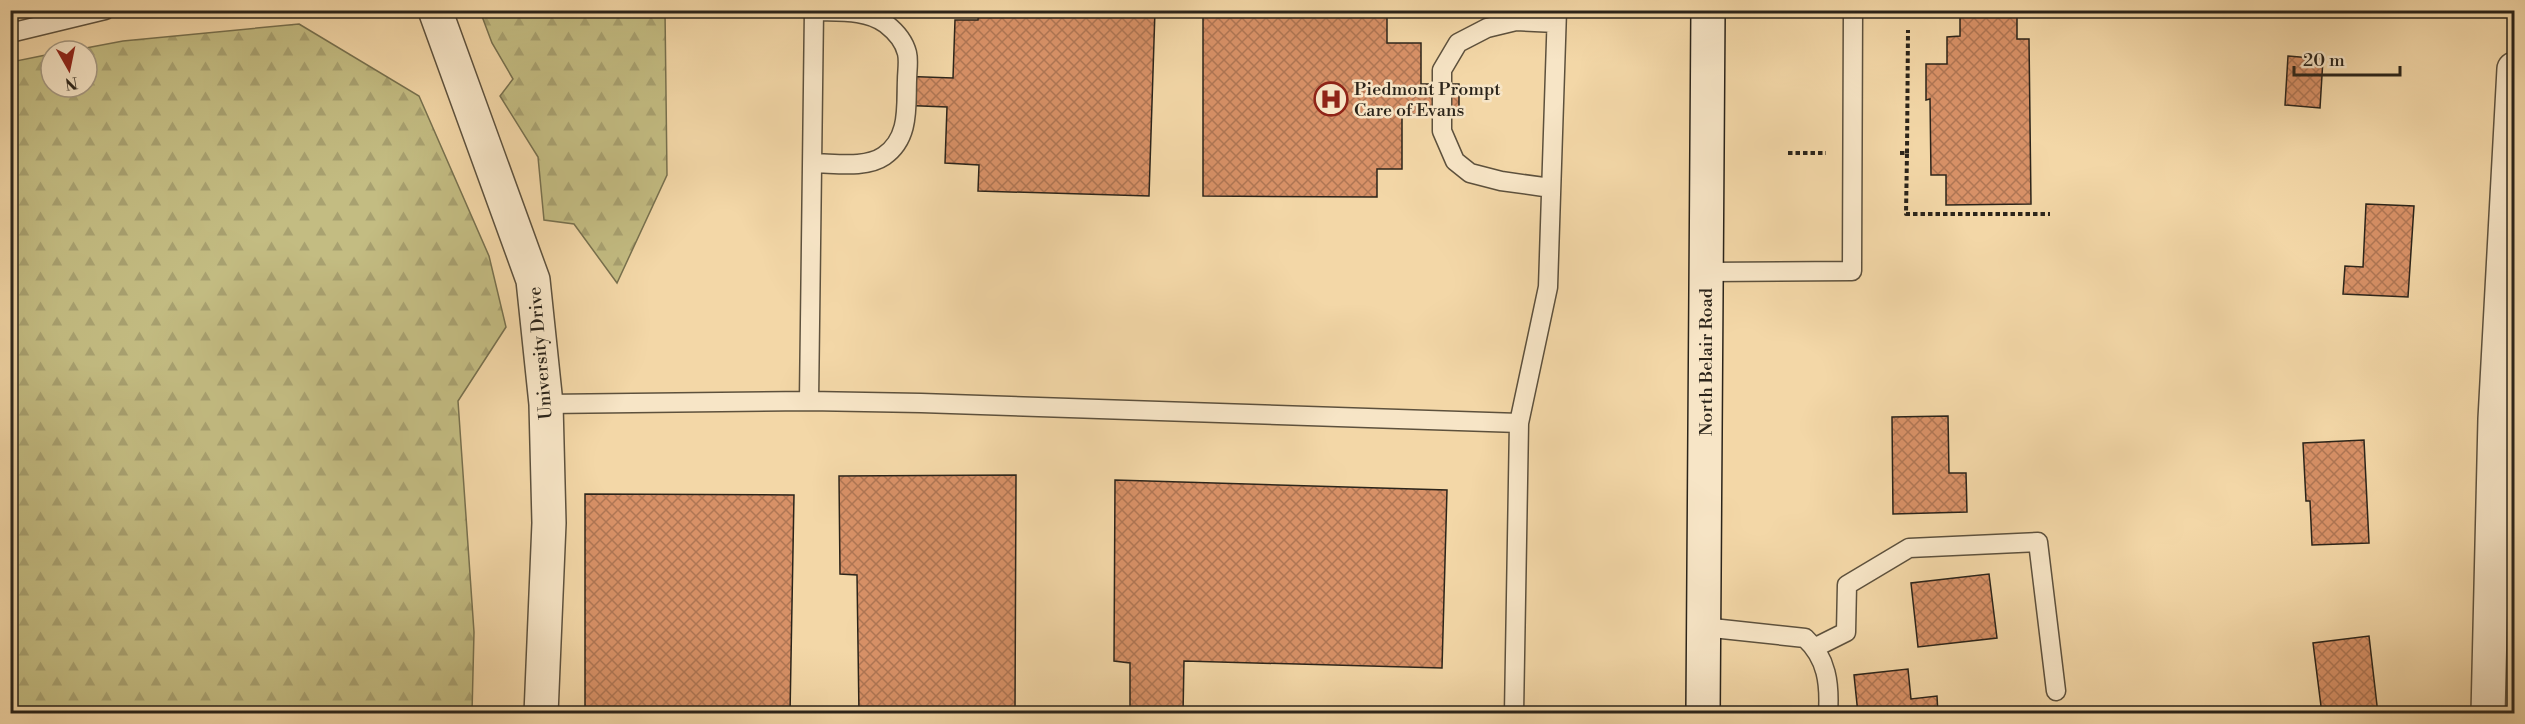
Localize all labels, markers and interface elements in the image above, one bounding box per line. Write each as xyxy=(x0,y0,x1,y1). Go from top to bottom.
north arrow xyxy=(39,39,99,99)
scale bar xyxy=(2294,39,2400,77)
text: 20 m xyxy=(2303,49,2345,72)
text: N xyxy=(63,72,79,94)
place label: Piedmont Prompt Care of Evans xyxy=(1354,78,1501,122)
hospital icon: Piedmont Prompt Care of Evans xyxy=(1313,81,1349,117)
street label: University Drive xyxy=(523,286,558,420)
street label: North Belair Road xyxy=(1695,287,1718,436)

